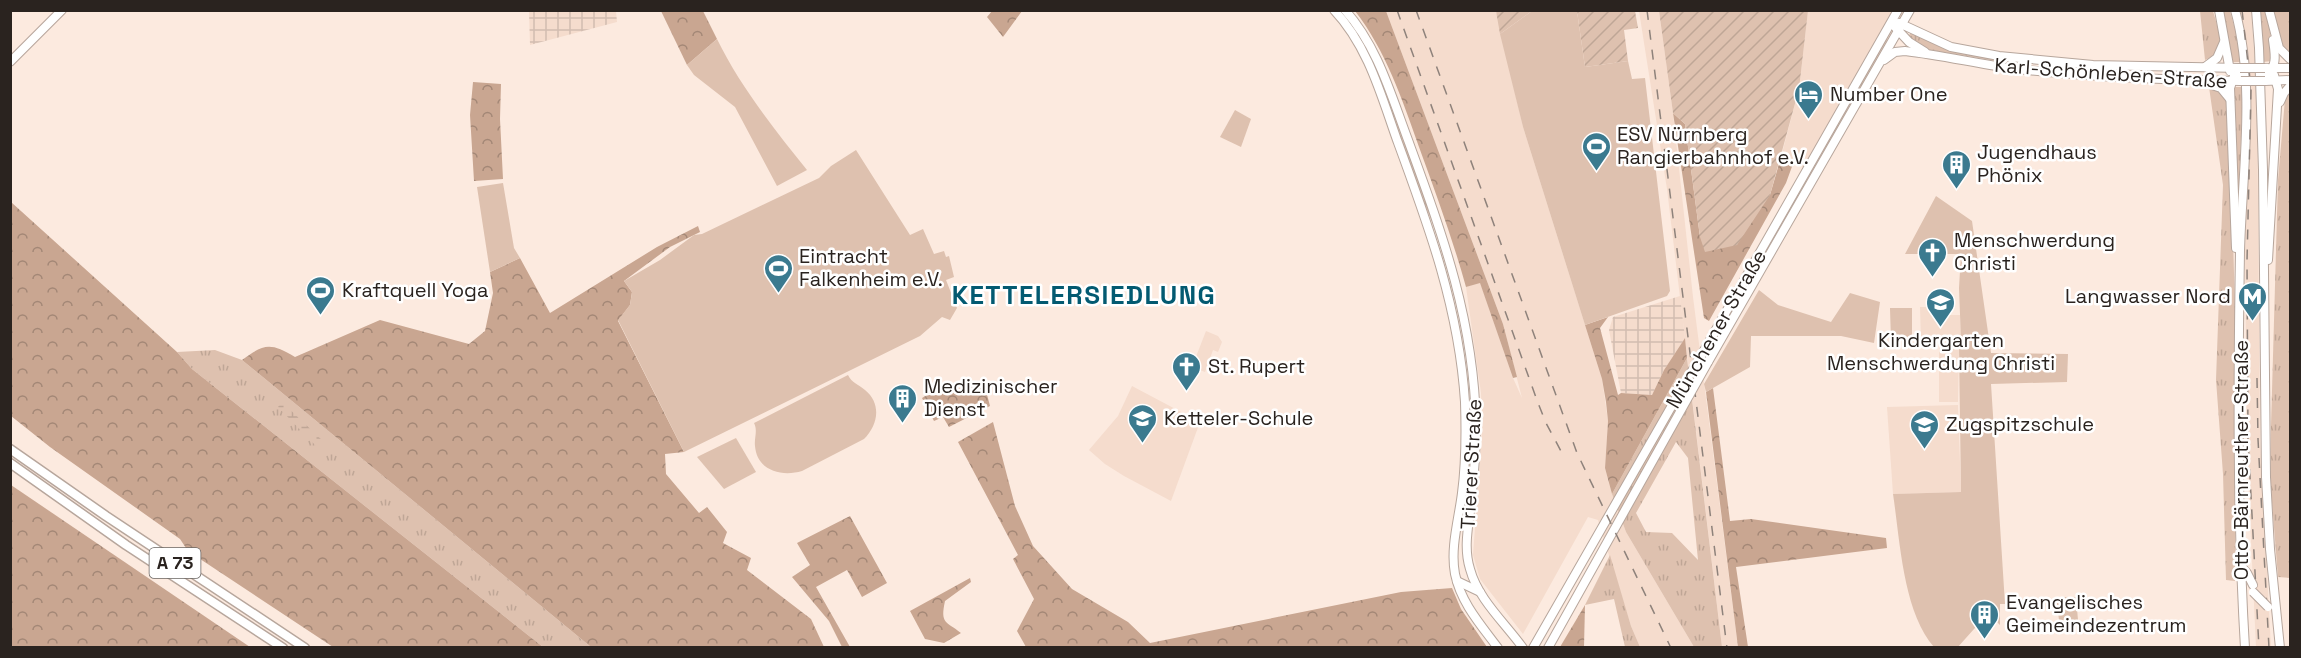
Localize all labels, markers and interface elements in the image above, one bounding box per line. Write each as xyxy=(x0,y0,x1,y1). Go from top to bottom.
street label: Karl-Schönleben-Straße xyxy=(1994,52,2228,94)
hotel icon: Number One xyxy=(1793,78,1825,120)
place label: Number One xyxy=(1830,81,1948,107)
place label: ESV Nürnberg Rangierbahnhof e.V. xyxy=(1617,121,1809,170)
sports icon: ESV Nürnberg Rangierbahnhof e.V. xyxy=(1580,130,1612,172)
place label: Jugendhaus Phönix xyxy=(1977,139,2097,188)
building icon: Jugendhaus Phönix xyxy=(1940,148,1972,190)
place label: Menschwerdung Christi xyxy=(1954,227,2115,276)
church icon: Menschwerdung Christi xyxy=(1917,236,1949,278)
place label: Eintracht Falkenheim e.V. xyxy=(799,243,943,292)
street label: Münchener Straße xyxy=(1660,245,1772,413)
sports icon: Eintracht Falkenheim e.V. xyxy=(762,252,794,294)
sports icon: Kraftquell Yoga xyxy=(305,274,337,316)
place label: Kraftquell Yoga xyxy=(342,277,488,303)
district label: KETTELERSIEDLUNG xyxy=(952,278,1216,312)
metro station icon: Langwasser Nord xyxy=(2236,280,2268,322)
place label: Langwasser Nord xyxy=(2065,283,2231,309)
school or university icon: Kindergarten Menschwerdung Christi xyxy=(1925,286,1957,328)
place label: Kindergarten Menschwerdung Christi xyxy=(1827,327,2055,376)
street label: Otto-Bärnreuther-Straße xyxy=(2228,340,2254,580)
church icon: St. Rupert xyxy=(1171,350,1203,392)
place label: St. Rupert xyxy=(1208,353,1305,379)
place label: Medizinischer Dienst xyxy=(924,373,1058,422)
building icon: Medizinischer Dienst xyxy=(887,382,919,424)
street label: Trierer Straße xyxy=(1455,398,1487,530)
school or university icon: Ketteler-Schule xyxy=(1127,402,1159,444)
place label: Ketteler-Schule xyxy=(1164,405,1313,431)
school or university icon: Zugspitzschule xyxy=(1909,408,1941,450)
place label: Zugspitzschule xyxy=(1946,411,2094,437)
road number: A 73 xyxy=(150,548,201,578)
place label: Evangelisches Geimeindezentrum xyxy=(2006,589,2187,638)
building icon: Evangelisches Geimeindezentrum xyxy=(1969,598,2001,640)

